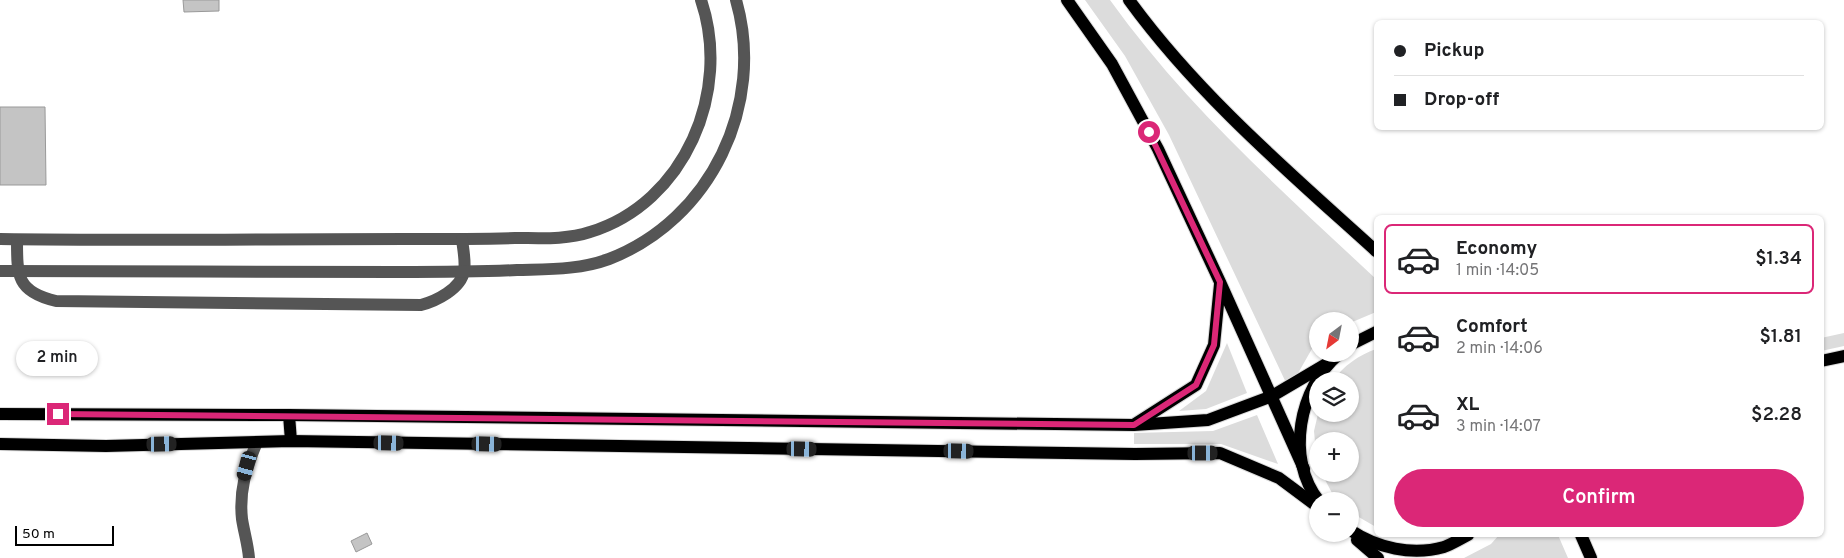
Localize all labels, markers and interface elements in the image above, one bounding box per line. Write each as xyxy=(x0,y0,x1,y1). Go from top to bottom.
text: Pickup xyxy=(1424,39,1484,63)
text: Drop-off xyxy=(1424,88,1499,112)
route start xyxy=(1138,121,1160,143)
icon: car xyxy=(1396,237,1441,282)
text: Economy xyxy=(1456,237,1537,261)
text: $1.34 xyxy=(1755,247,1802,271)
text: 1 min · 14:05 xyxy=(1456,261,1539,281)
north arrow xyxy=(1309,312,1359,362)
map controls xyxy=(1309,312,1359,542)
icon: car xyxy=(1396,315,1441,360)
text: Comfort xyxy=(1456,315,1528,339)
text: $1.81 xyxy=(1759,325,1802,349)
text: 2 min · 14:06 xyxy=(1456,339,1543,359)
callout: 2 min xyxy=(17,342,99,376)
text: 2 min xyxy=(36,348,78,368)
button: layers xyxy=(1309,372,1359,422)
icon: car xyxy=(1396,393,1441,438)
text: XL xyxy=(1456,393,1479,417)
route end xyxy=(47,403,69,425)
text: $2.28 xyxy=(1751,403,1802,427)
text: 3 min · 14:07 xyxy=(1456,417,1541,437)
button: + xyxy=(1309,432,1359,482)
car xyxy=(373,435,404,451)
car xyxy=(146,436,177,452)
car xyxy=(471,436,502,452)
car xyxy=(786,441,817,457)
car xyxy=(943,443,974,459)
car xyxy=(1188,446,1218,461)
car xyxy=(235,450,258,482)
button: Confirm xyxy=(1394,469,1804,527)
button: − xyxy=(1309,492,1359,542)
scale bar xyxy=(15,523,114,546)
text: 50 m xyxy=(22,526,55,543)

